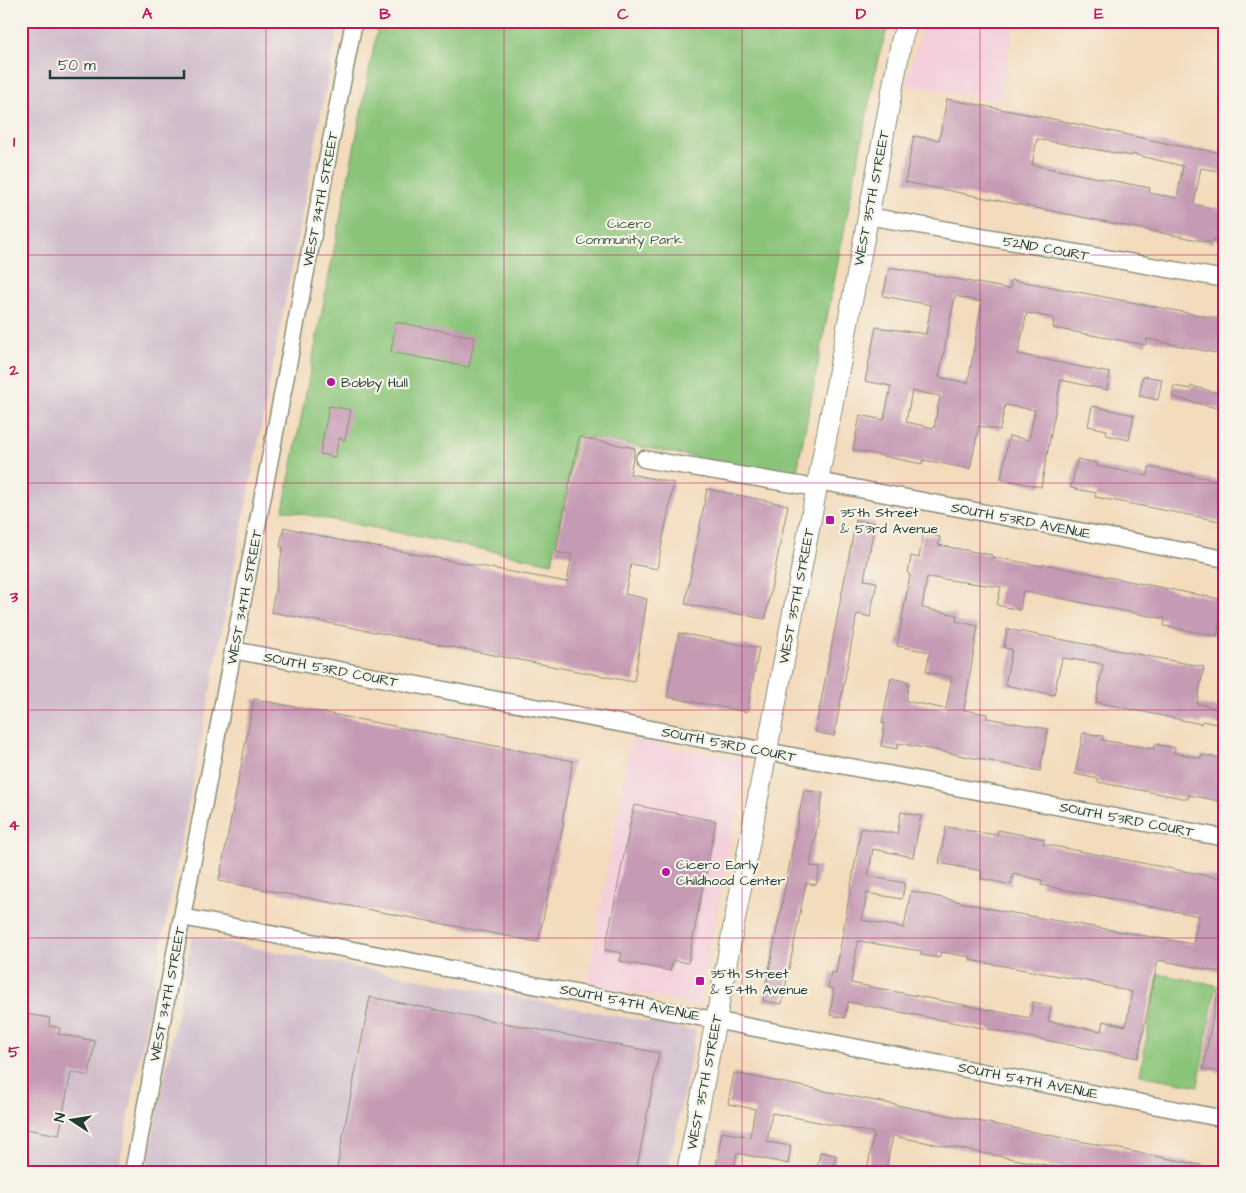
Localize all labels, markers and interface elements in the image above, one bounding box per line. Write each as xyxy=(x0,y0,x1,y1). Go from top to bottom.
text: A xyxy=(142,3,153,25)
text: B xyxy=(379,3,391,25)
text: C xyxy=(617,3,629,25)
text: D xyxy=(856,3,867,25)
text: E xyxy=(1094,3,1104,25)
scale bar xyxy=(50,48,184,80)
text: 50 m xyxy=(58,55,96,76)
street label: WEST 35TH STREET xyxy=(849,128,895,268)
street label: WEST 34TH STREET xyxy=(298,130,344,268)
text: 1 xyxy=(13,131,16,153)
park label: Cicero Community Park xyxy=(575,214,683,250)
street label: 52ND COURT xyxy=(1001,232,1091,266)
text: 2 xyxy=(8,359,19,381)
place label: Bobby Hull xyxy=(341,373,408,393)
marker: Bobby Hull xyxy=(325,376,337,388)
street label: SOUTH 53RD AVENUE xyxy=(949,498,1093,544)
place label: 35th Street & 53rd Avenue xyxy=(840,503,938,539)
marker: 35th Street & 53rd Avenue xyxy=(824,514,836,526)
street label: WEST 35TH STREET xyxy=(774,526,820,666)
street label: WEST 34TH STREET xyxy=(222,528,268,666)
text: 3 xyxy=(9,586,19,608)
street label: SOUTH 53RD COURT xyxy=(262,647,400,693)
street label: SOUTH 53RD COURT xyxy=(660,722,798,768)
street label: SOUTH 53RD COURT xyxy=(1058,797,1196,843)
text: 4 xyxy=(9,814,20,836)
place label: Cicero Early Childhood Center xyxy=(676,855,786,891)
marker: Cicero Early Childhood Center xyxy=(660,866,672,878)
street label: WEST 34TH STREET xyxy=(145,925,191,1063)
place label: 35th Street & 54th Avenue xyxy=(710,964,809,1000)
marker: 35th Street & 54th Avenue xyxy=(694,975,706,987)
street label: SOUTH 54TH AVENUE xyxy=(558,980,702,1027)
street label: WEST 35TH STREET xyxy=(682,1012,728,1152)
text: 5 xyxy=(8,1041,20,1063)
street label: SOUTH 54TH AVENUE xyxy=(956,1058,1100,1105)
north arrow xyxy=(48,1096,98,1146)
text: N xyxy=(50,1111,71,1124)

